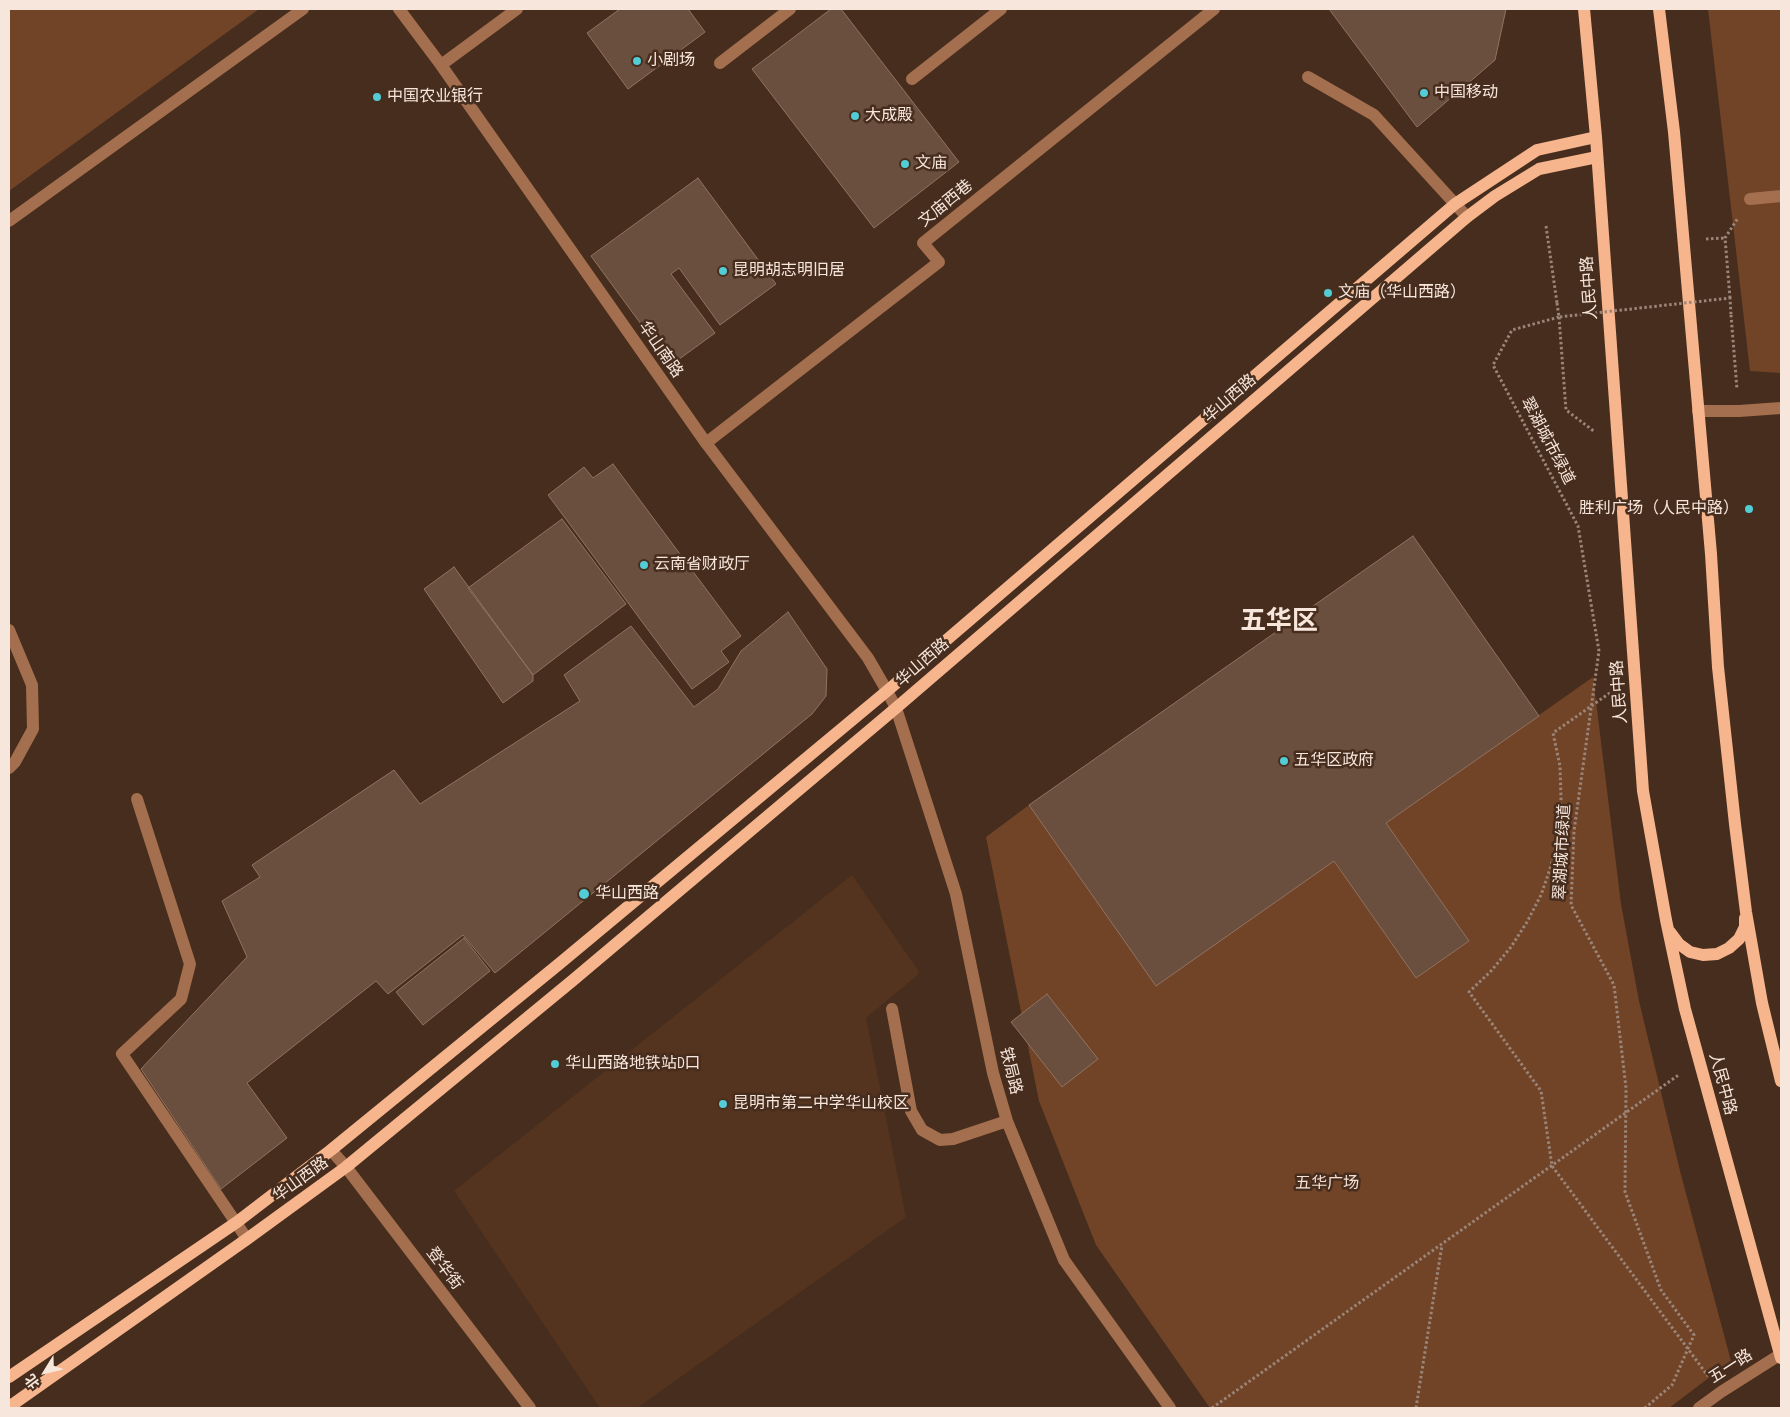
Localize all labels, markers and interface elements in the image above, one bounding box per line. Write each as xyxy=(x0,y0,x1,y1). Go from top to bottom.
place label: 小剧场 xyxy=(647,51,695,71)
marker: 小剧场 xyxy=(631,55,643,67)
place label: 中国移动 xyxy=(1434,83,1498,103)
place label: 中国农业银行 xyxy=(387,87,483,107)
marker: 中国移动 xyxy=(1418,87,1430,99)
marker: 中国农业银行 xyxy=(371,91,383,103)
place label: 大成殿 xyxy=(865,106,913,126)
marker: 大成殿 xyxy=(849,110,861,122)
place label: 文庙 xyxy=(915,154,947,174)
marker: 文庙 xyxy=(899,158,911,170)
street label: 文庙西巷 xyxy=(915,176,977,232)
street label: 人民中路 xyxy=(1578,255,1602,321)
place label: 昆明胡志明旧居 xyxy=(733,261,845,281)
marker: 昆明胡志明旧居 xyxy=(717,265,729,277)
place label: 文庙（华山西路） xyxy=(1338,283,1466,303)
marker: 文庙（华山西路） xyxy=(1322,287,1334,299)
street label: 华山南路 xyxy=(634,318,686,382)
street label: 华山西路 xyxy=(1200,371,1260,427)
street label: 翠湖城市绿道 xyxy=(1516,394,1578,488)
place label: 胜利广场（人民中路） xyxy=(1579,499,1739,519)
marker: 胜利广场（人民中路） xyxy=(1743,503,1755,515)
place label: 云南省财政厅 xyxy=(654,555,750,575)
marker: 云南省财政厅 xyxy=(638,559,650,571)
district label: 五华区 xyxy=(1240,606,1318,638)
street label: 华山西路 xyxy=(893,635,953,691)
street label: 人民中路 xyxy=(1608,659,1632,725)
place label: 五华区政府 xyxy=(1294,751,1374,771)
marker: 五华区政府 xyxy=(1278,755,1290,767)
street label: 翠湖城市绿道 xyxy=(1551,804,1575,900)
place label: 华山西路 xyxy=(595,884,659,904)
marker: 华山西路 xyxy=(577,887,591,901)
street label: 铁局路 xyxy=(995,1045,1025,1097)
street label: 人民中路 xyxy=(1704,1051,1740,1117)
place label: 华山西路地铁站D口 xyxy=(565,1054,701,1074)
marker: 华山西路地铁站D口 xyxy=(549,1058,561,1070)
place label: 昆明市第二中学华山校区 xyxy=(733,1094,909,1114)
marker: 昆明市第二中学华山校区 xyxy=(717,1098,729,1110)
street label: 华山西路 xyxy=(269,1153,333,1207)
park label: 五华广场 xyxy=(1295,1174,1359,1194)
street label: 登华街 xyxy=(422,1244,466,1294)
street label: 五一路 xyxy=(1706,1346,1756,1388)
north arrow xyxy=(20,1347,70,1397)
text: 北 xyxy=(21,1370,43,1392)

